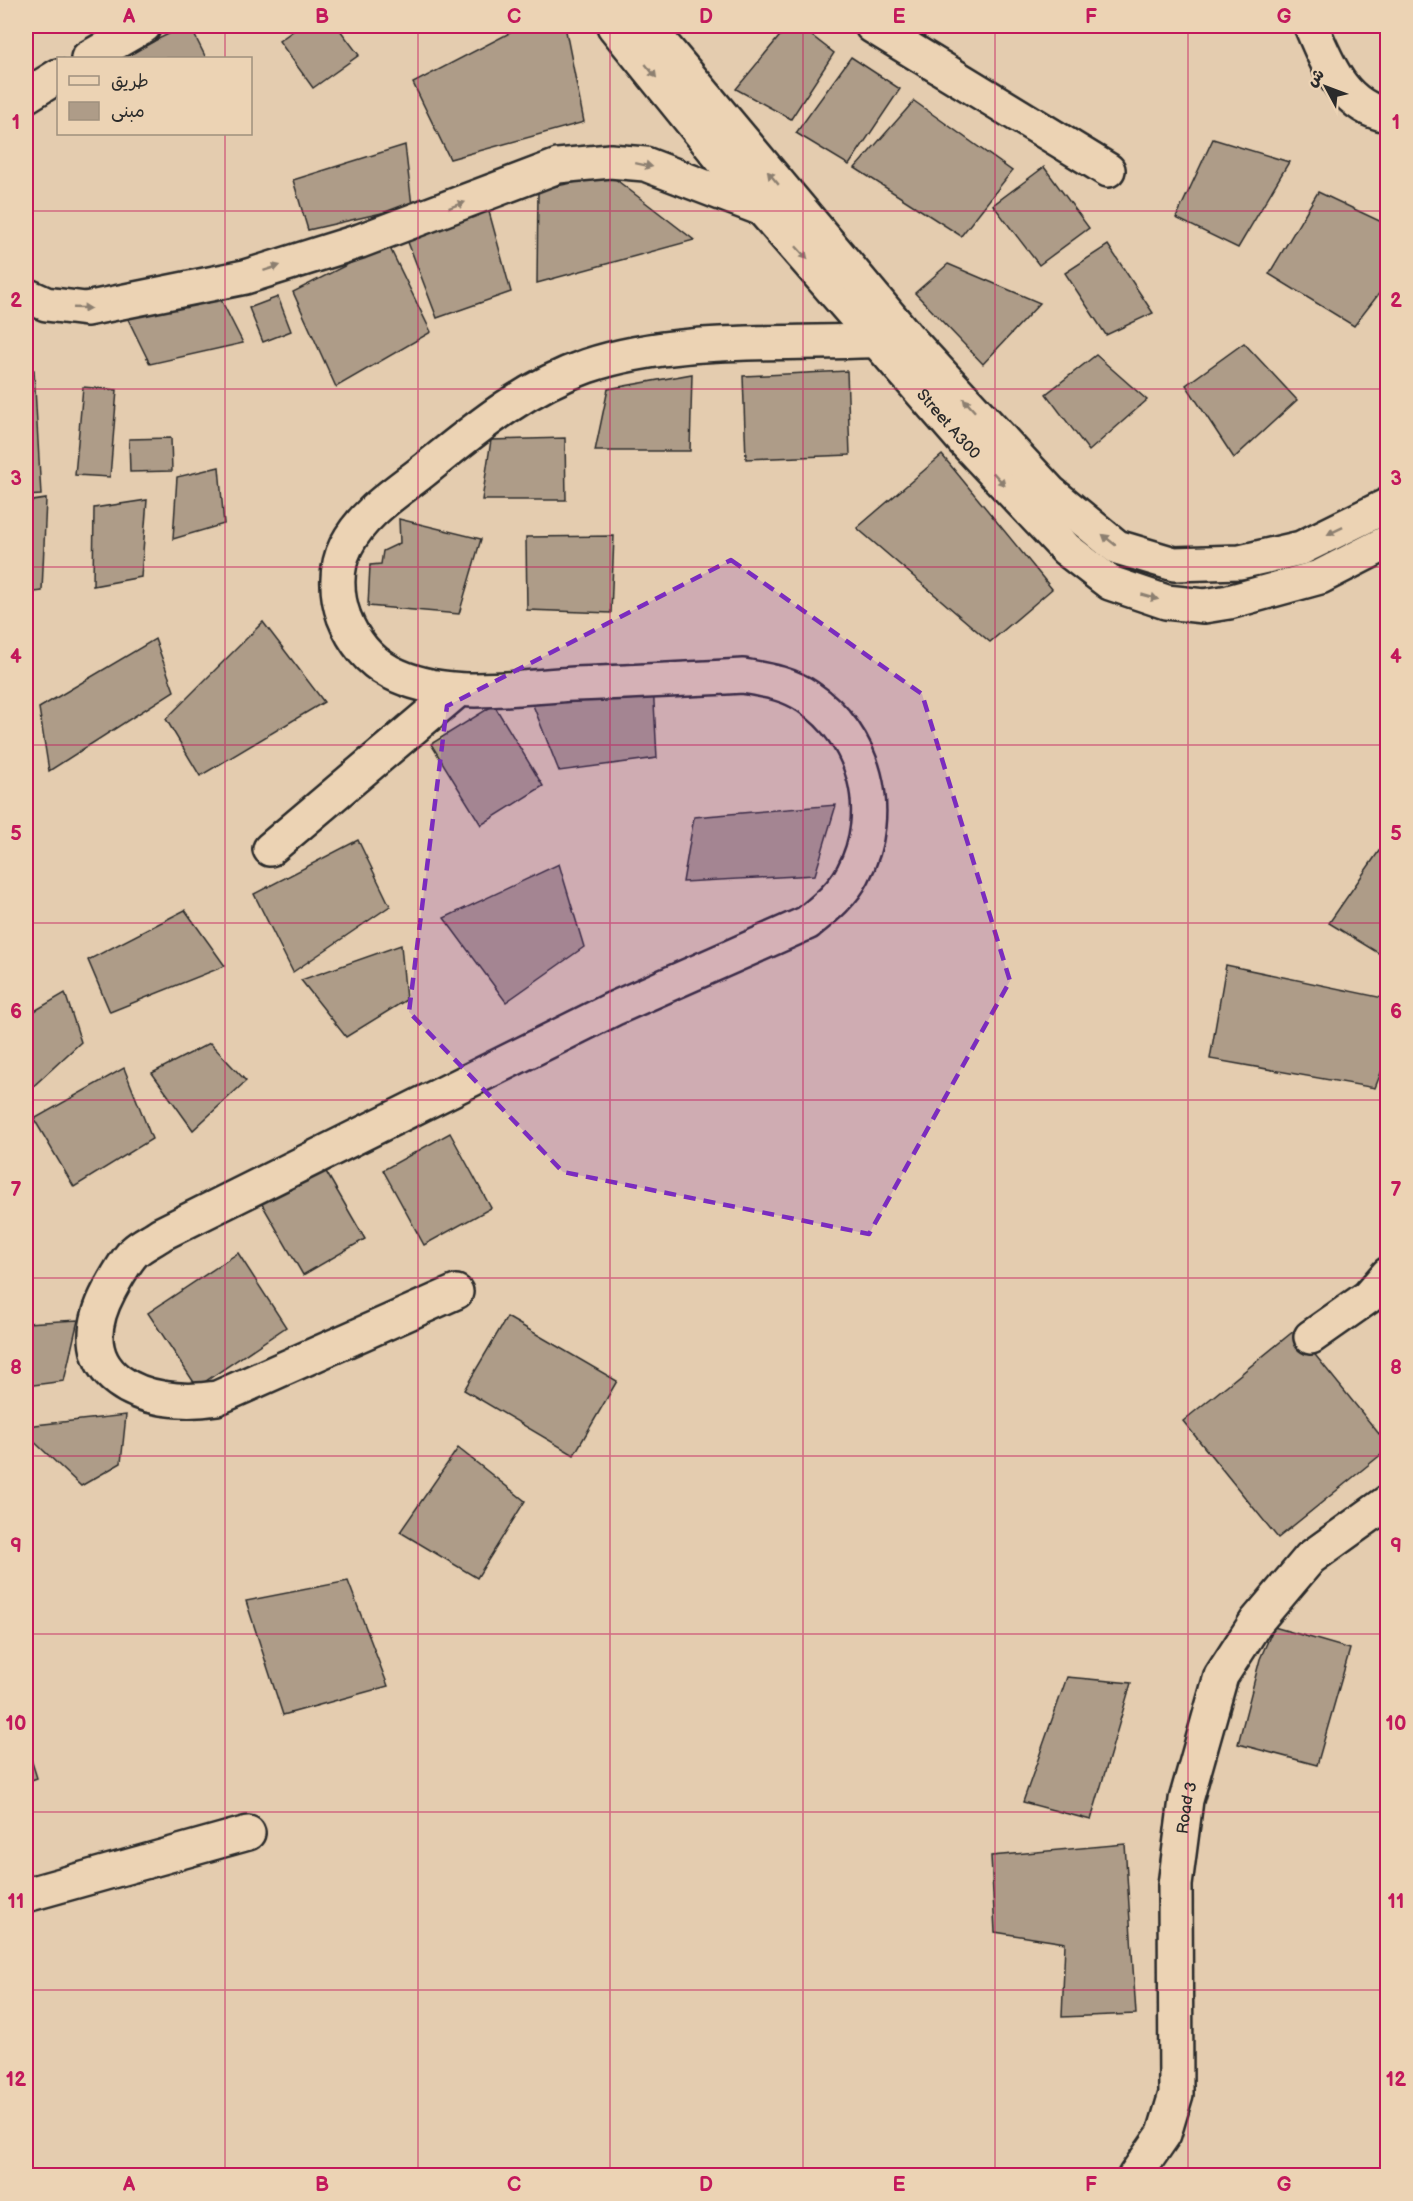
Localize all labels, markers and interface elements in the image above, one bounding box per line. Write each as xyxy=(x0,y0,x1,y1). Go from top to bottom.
text: A xyxy=(122,5,136,29)
text: B xyxy=(315,5,329,29)
text: C xyxy=(507,5,521,29)
text: D xyxy=(699,5,713,29)
text: E xyxy=(893,5,906,29)
text: F xyxy=(1085,5,1097,29)
text: G xyxy=(1277,5,1292,29)
legend xyxy=(57,57,252,135)
north arrow xyxy=(1296,57,1356,117)
one-way arrow xyxy=(644,63,657,79)
text: ش xyxy=(1303,65,1329,91)
text: طريق xyxy=(111,71,149,92)
text: مبنى xyxy=(111,101,145,122)
text: 1 xyxy=(12,111,20,135)
text: 1 xyxy=(1392,111,1400,135)
one-way arrow xyxy=(635,161,654,170)
one-way arrow xyxy=(767,171,780,186)
one-way arrow xyxy=(448,199,466,209)
one-way arrow xyxy=(795,246,809,261)
one-way arrow xyxy=(263,263,281,272)
text: 2 xyxy=(10,289,22,313)
text: 2 xyxy=(1390,289,1402,313)
one-way arrow xyxy=(72,303,91,312)
street label: Street A300 xyxy=(912,386,984,463)
one-way arrow xyxy=(963,398,976,413)
text: 3 xyxy=(10,467,22,491)
text: 3 xyxy=(1390,467,1402,491)
one-way arrow xyxy=(992,472,1006,486)
one-way arrow xyxy=(1327,526,1344,536)
one-way arrow xyxy=(1101,534,1117,547)
one-way arrow xyxy=(1142,593,1160,602)
text: 4 xyxy=(10,645,22,669)
text: 4 xyxy=(1390,645,1402,669)
text: 5 xyxy=(10,822,22,846)
text: 5 xyxy=(1390,822,1402,846)
text: 6 xyxy=(10,1000,22,1024)
text: 6 xyxy=(1390,1000,1402,1024)
text: 7 xyxy=(10,1178,22,1202)
text: 7 xyxy=(1390,1178,1402,1202)
text: 8 xyxy=(10,1356,22,1380)
text: 8 xyxy=(1390,1356,1402,1380)
text: 9 xyxy=(10,1534,22,1558)
text: 9 xyxy=(1390,1534,1402,1558)
text: 10 xyxy=(6,1712,26,1736)
text: 10 xyxy=(1386,1712,1406,1736)
street label: Road 3 xyxy=(1174,1779,1202,1835)
text: 11 xyxy=(8,1890,24,1914)
text: 11 xyxy=(1388,1890,1404,1914)
text: 12 xyxy=(6,2068,26,2092)
text: 12 xyxy=(1386,2068,1406,2092)
text: A xyxy=(122,2173,136,2197)
text: B xyxy=(315,2173,329,2197)
text: C xyxy=(507,2173,521,2197)
text: D xyxy=(699,2173,713,2197)
text: E xyxy=(893,2173,906,2197)
text: F xyxy=(1085,2173,1097,2197)
text: G xyxy=(1277,2173,1292,2197)

